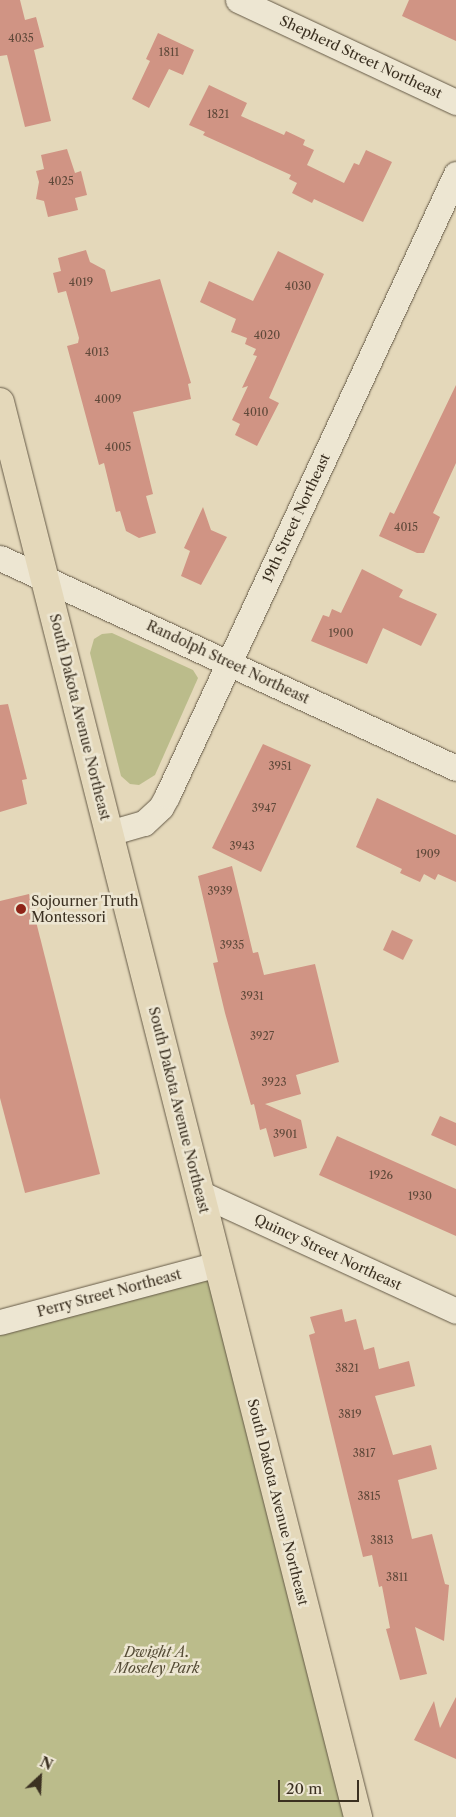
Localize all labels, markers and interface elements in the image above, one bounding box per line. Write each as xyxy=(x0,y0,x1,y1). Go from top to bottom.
street label: Shepherd Street Northeast xyxy=(277,12,445,102)
house number: 4035 xyxy=(8,31,34,45)
house number: 1811 xyxy=(159,45,179,59)
house number: 1821 xyxy=(207,107,229,121)
house number: 4025 xyxy=(48,174,74,188)
house number: 4019 xyxy=(69,275,93,289)
house number: 4030 xyxy=(285,279,311,293)
house number: 4020 xyxy=(254,328,280,342)
house number: 4013 xyxy=(85,345,109,359)
house number: 4009 xyxy=(95,392,121,406)
house number: 4010 xyxy=(244,405,268,419)
house number: 4005 xyxy=(105,440,131,454)
street label: 19th Street Northeast xyxy=(259,451,333,585)
house number: 4015 xyxy=(394,520,418,534)
street label: South Dakota Avenue Northeast xyxy=(46,612,114,822)
street label: Randolph Street Northeast xyxy=(144,617,312,707)
house number: 1900 xyxy=(328,626,354,640)
house number: 3951 xyxy=(268,759,292,773)
house number: 3947 xyxy=(252,801,276,815)
house number: 3943 xyxy=(230,839,254,853)
house number: 1909 xyxy=(416,847,440,861)
house number: 3939 xyxy=(207,884,233,898)
place label: Sojourner Truth Montessori xyxy=(31,893,139,926)
marker: Sojourner Truth Montessori xyxy=(15,903,27,915)
house number: 3935 xyxy=(220,938,244,952)
house number: 3931 xyxy=(240,989,264,1003)
street label: South Dakota Avenue Northeast xyxy=(145,1005,213,1215)
house number: 3927 xyxy=(250,1029,274,1043)
house number: 3923 xyxy=(262,1075,286,1089)
house number: 3901 xyxy=(273,1127,297,1141)
house number: 1926 xyxy=(369,1168,393,1182)
house number: 1930 xyxy=(408,1189,432,1203)
street label: Quincy Street Northeast xyxy=(252,1210,404,1294)
street label: Perry Street Northeast xyxy=(35,1266,183,1320)
house number: 3821 xyxy=(335,1361,359,1375)
street label: South Dakota Avenue Northeast xyxy=(244,1397,312,1607)
house number: 3819 xyxy=(338,1407,362,1421)
house number: 3817 xyxy=(353,1446,375,1460)
house number: 3815 xyxy=(357,1489,381,1503)
house number: 3813 xyxy=(370,1533,394,1547)
house number: 3811 xyxy=(386,1570,408,1584)
park label: Dwight A. Moseley Park xyxy=(114,1644,200,1676)
north arrow xyxy=(15,1752,65,1802)
text: N xyxy=(37,1753,56,1774)
scale bar xyxy=(281,1770,362,1802)
text: 20 m xyxy=(286,1779,322,1798)

